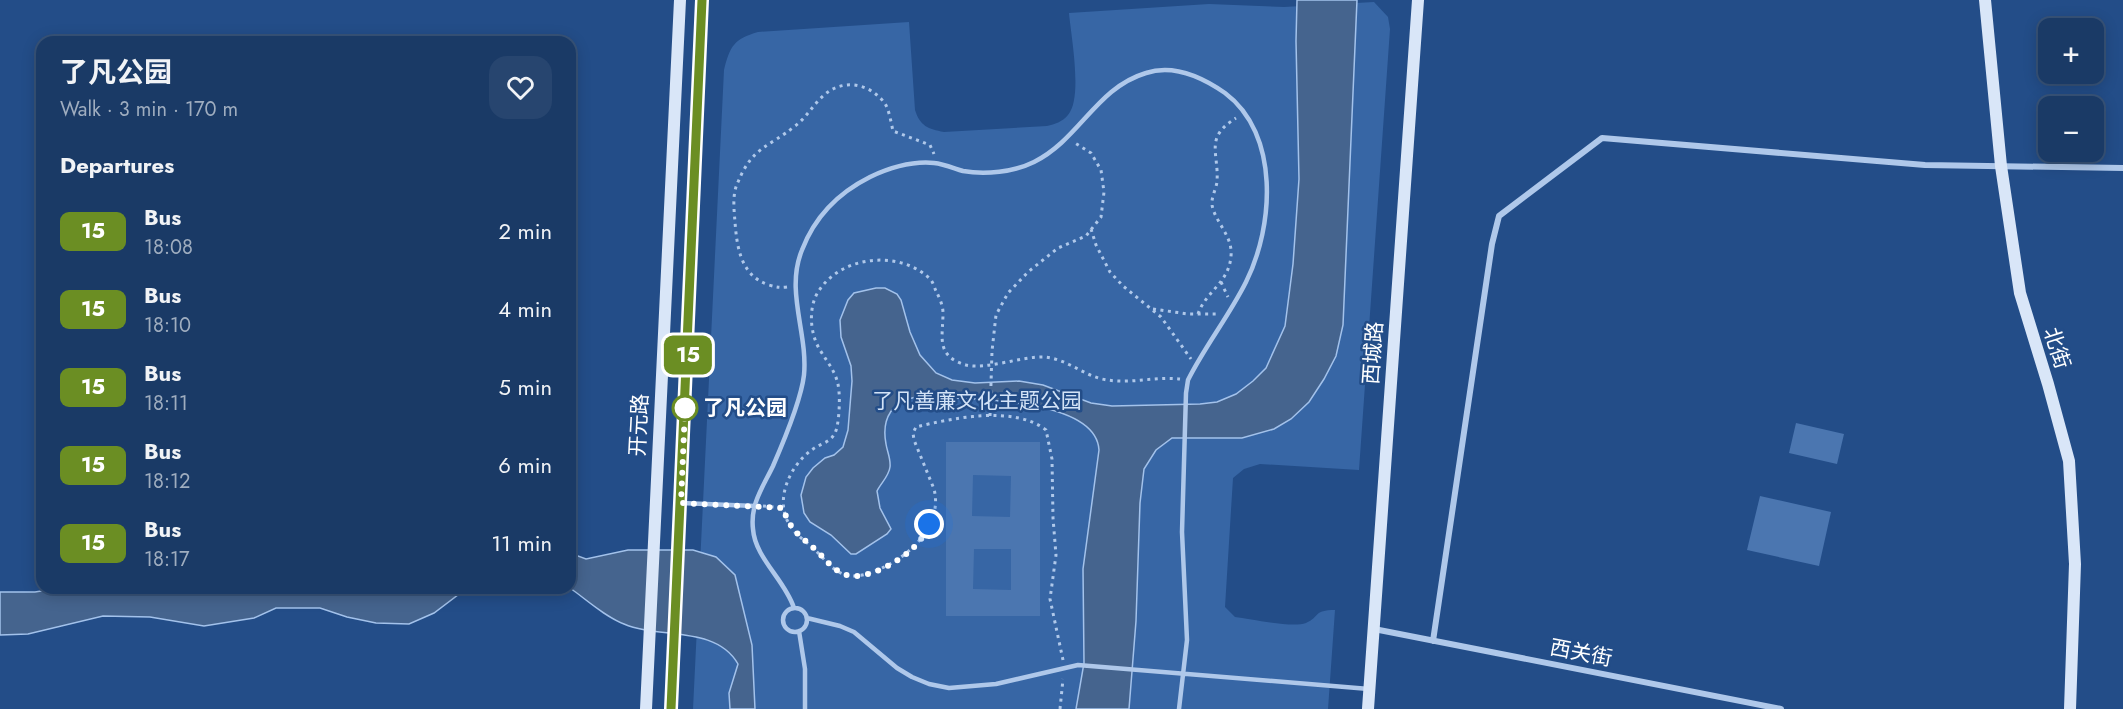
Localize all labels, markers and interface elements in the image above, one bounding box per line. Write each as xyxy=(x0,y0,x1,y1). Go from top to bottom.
map controls xyxy=(2038,18,2104,162)
button: + xyxy=(2038,18,2104,84)
text: 了凡公园 xyxy=(60,52,172,93)
button: heart xyxy=(489,56,552,119)
text: Walk · 3 min · 170 m xyxy=(60,95,238,124)
button: − xyxy=(2038,96,2104,162)
text: Departures xyxy=(60,149,174,181)
text: Bus xyxy=(144,201,181,233)
text: 2 min xyxy=(498,215,552,247)
text: 15 xyxy=(81,216,105,246)
text: 18:08 xyxy=(144,233,193,262)
text: Bus xyxy=(144,279,181,311)
text: 4 min xyxy=(498,293,552,325)
text: 15 xyxy=(81,294,105,324)
text: 18:10 xyxy=(144,311,191,340)
street label: 西城路 xyxy=(1356,321,1390,385)
street label: 北街 xyxy=(2036,323,2078,373)
line badge: 15 xyxy=(661,336,715,374)
text: 15 xyxy=(676,340,700,370)
text: Bus xyxy=(144,357,181,389)
text: 5 min xyxy=(499,371,552,403)
text: 15 xyxy=(81,372,105,402)
park label: 了凡善廉文化主题公园 xyxy=(872,386,1082,416)
text: 18:11 xyxy=(144,389,188,418)
street label: 开元路 xyxy=(622,393,656,457)
place label: 了凡公园 xyxy=(703,393,787,423)
marker: 了凡公园 xyxy=(672,395,698,421)
text: Bus xyxy=(144,435,181,467)
text: 6 min xyxy=(498,449,552,481)
text: 15 xyxy=(81,450,105,480)
text: 18:12 xyxy=(144,467,190,496)
your location xyxy=(914,509,944,539)
text: Bus xyxy=(144,513,181,545)
text: 11 min xyxy=(491,527,552,559)
text: 15 xyxy=(81,528,105,558)
text: 18:17 xyxy=(144,545,189,574)
street label: 西关街 xyxy=(1547,632,1615,674)

